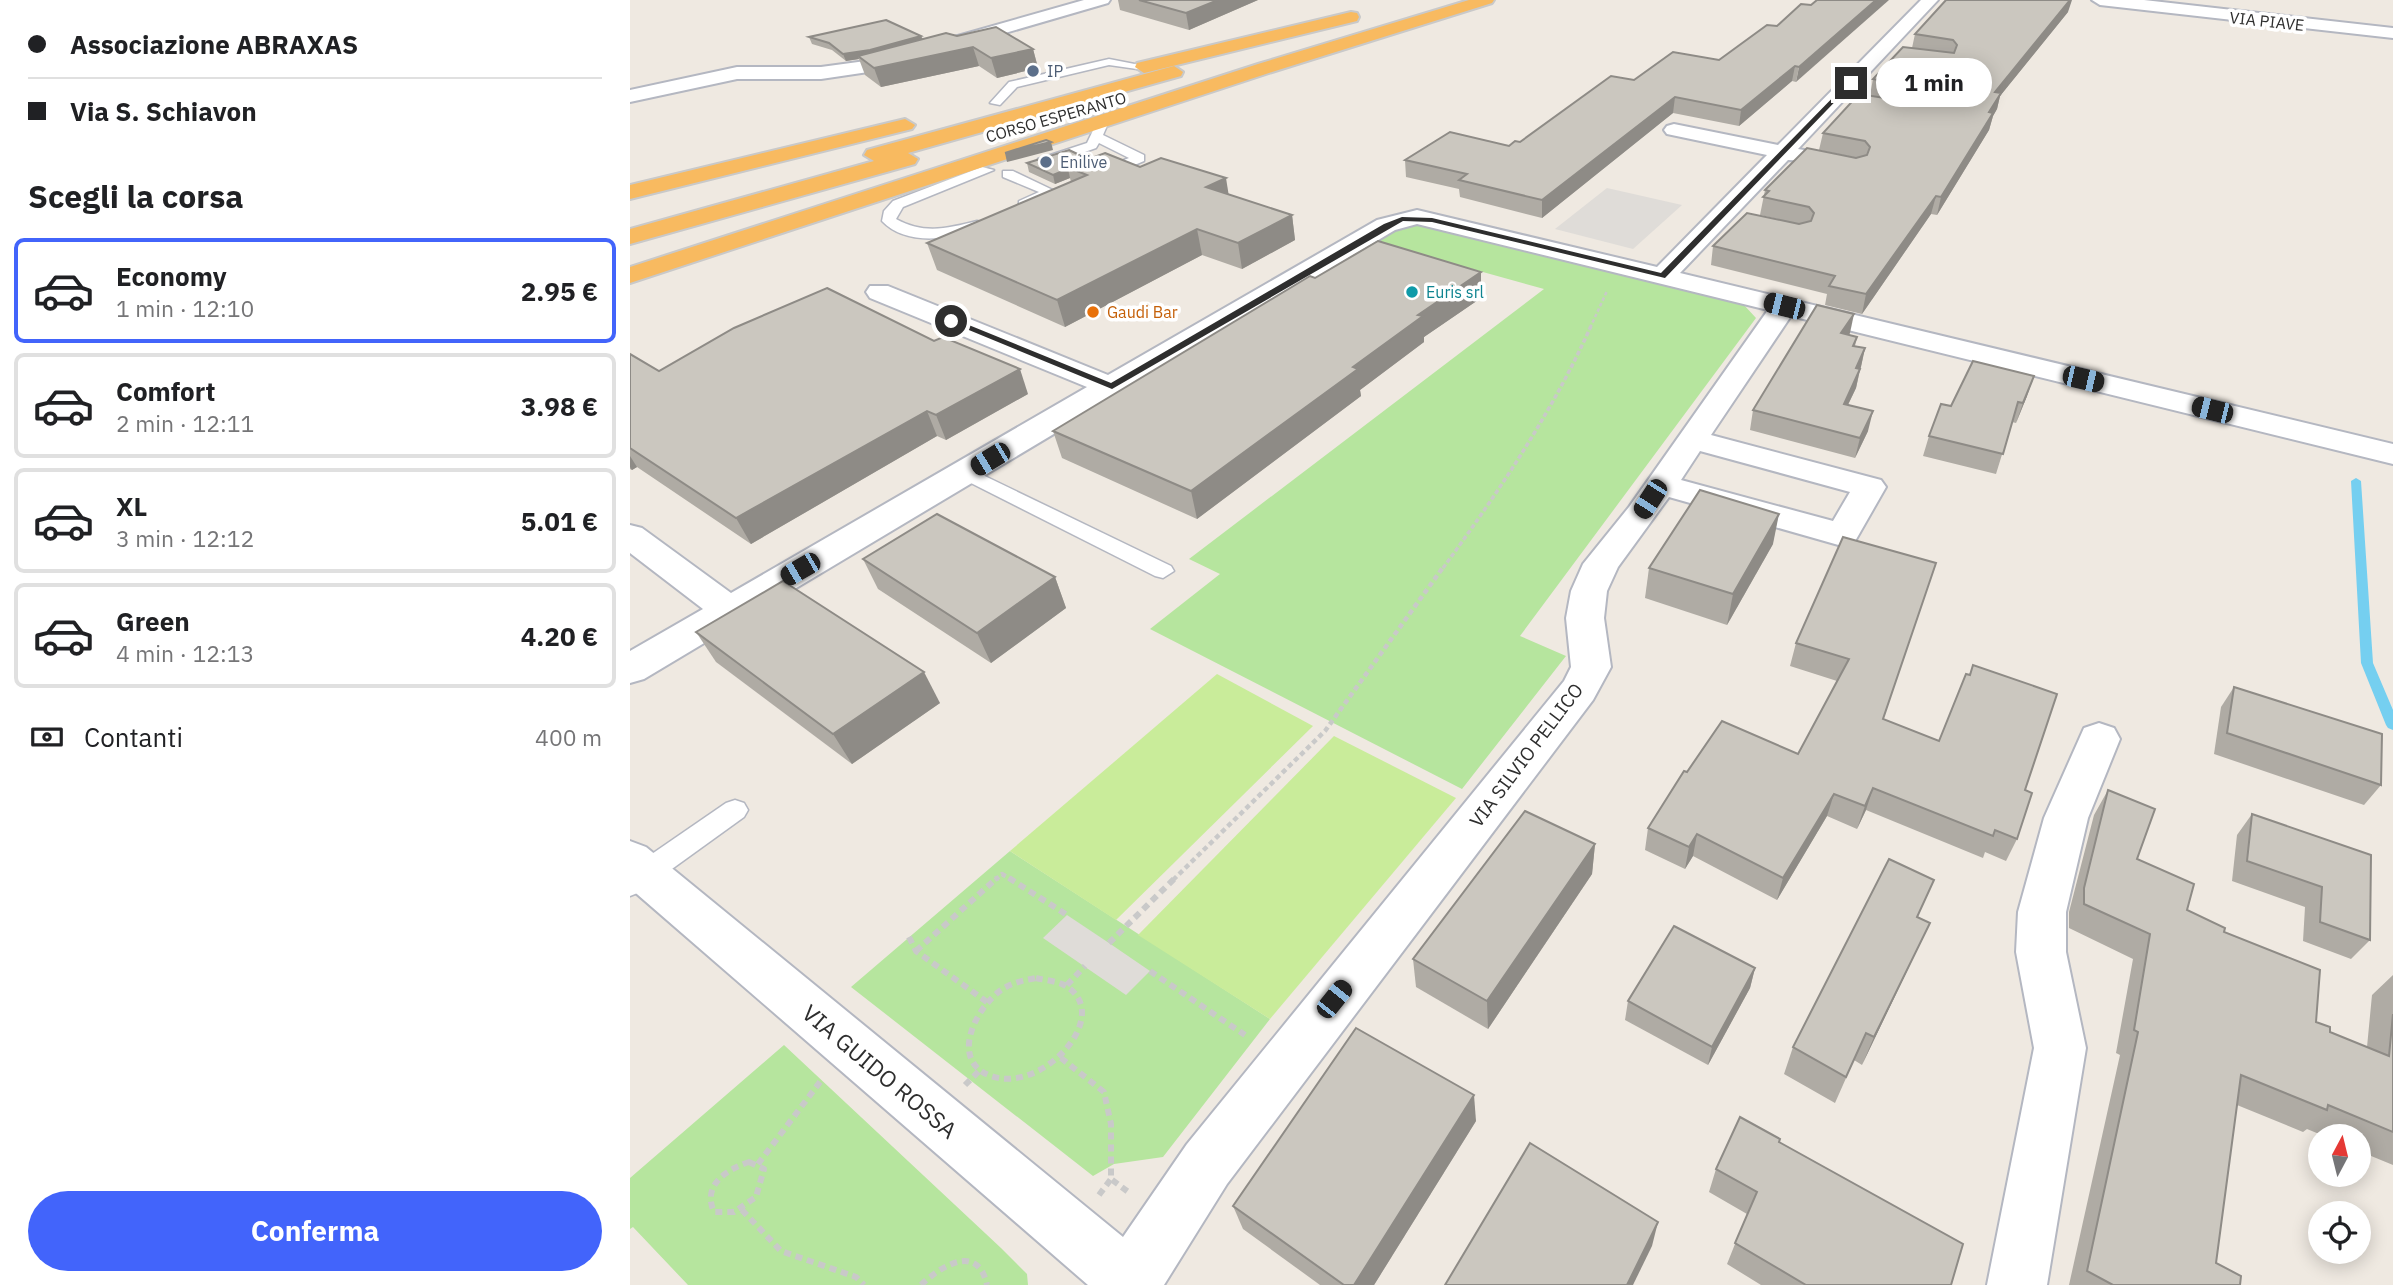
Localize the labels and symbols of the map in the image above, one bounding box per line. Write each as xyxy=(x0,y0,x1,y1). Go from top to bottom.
street label: VIA PIAVE xyxy=(2229,7,2305,35)
callout: 1 min xyxy=(1876,58,1991,108)
place label: IP xyxy=(1047,61,1063,81)
marker: IP xyxy=(1025,63,1041,79)
route end xyxy=(1835,67,1867,99)
street label: CORSO ESPERANTO xyxy=(983,87,1129,147)
place label: Enilive xyxy=(1060,152,1108,172)
marker: Enilive xyxy=(1038,154,1054,170)
place label: Euris srl xyxy=(1426,282,1484,302)
marker: Euris srl xyxy=(1404,284,1420,300)
car xyxy=(1762,291,1807,321)
place label: Gaudi Bar xyxy=(1107,302,1178,322)
marker: Gaudi Bar xyxy=(1085,304,1101,320)
route start xyxy=(935,305,967,337)
car xyxy=(2061,364,2106,394)
car xyxy=(2190,395,2235,425)
car xyxy=(967,439,1014,479)
car xyxy=(1630,476,1671,522)
car xyxy=(777,549,824,589)
street label: VIA SILVIO PELLICO xyxy=(1464,678,1588,832)
car xyxy=(1313,976,1356,1022)
street label: VIA GUIDO ROSSA xyxy=(796,997,964,1145)
north arrow xyxy=(2308,1124,2371,1186)

